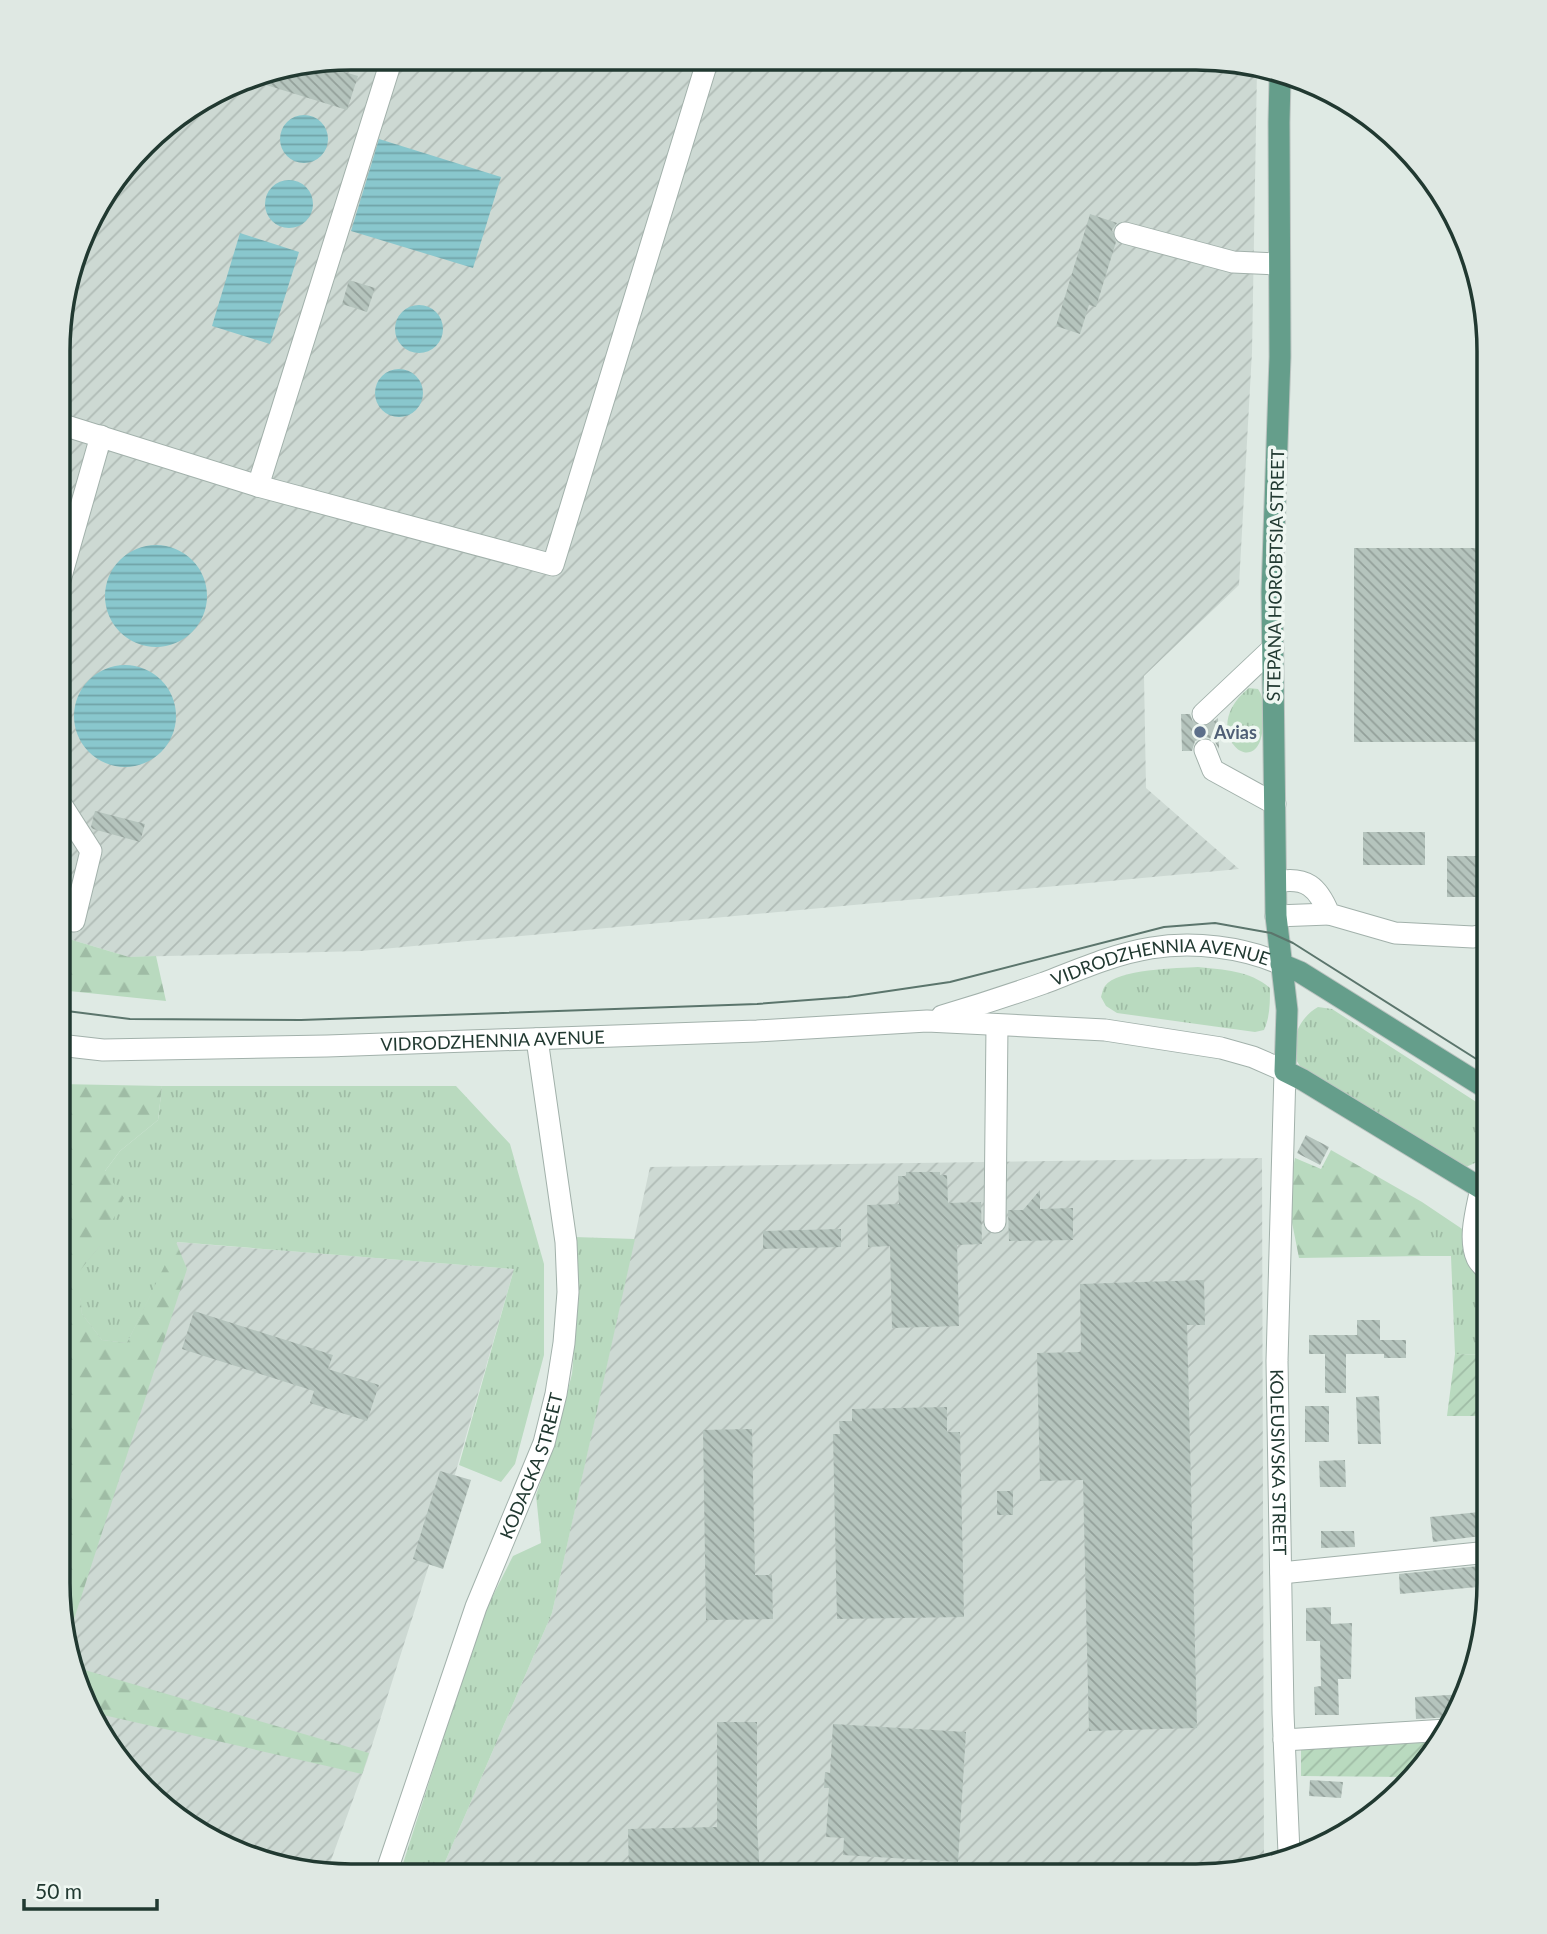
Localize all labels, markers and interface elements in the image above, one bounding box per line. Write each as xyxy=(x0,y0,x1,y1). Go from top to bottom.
street label: STEPANA HOROBTSIA STREET xyxy=(1262,448,1288,701)
place label: Avias xyxy=(1213,721,1257,743)
marker: Avias xyxy=(1192,724,1208,740)
street label: VIDRODZHENNIA AVENUE xyxy=(1048,934,1273,990)
street label: VIDRODZHENNIA AVENUE xyxy=(380,1025,605,1055)
street label: KOLEUSIVSKA STREET xyxy=(1266,1369,1291,1556)
street label: KODACKA STREET xyxy=(495,1390,567,1542)
scale bar xyxy=(24,1868,158,1912)
text: 50 m xyxy=(35,1878,82,1903)

